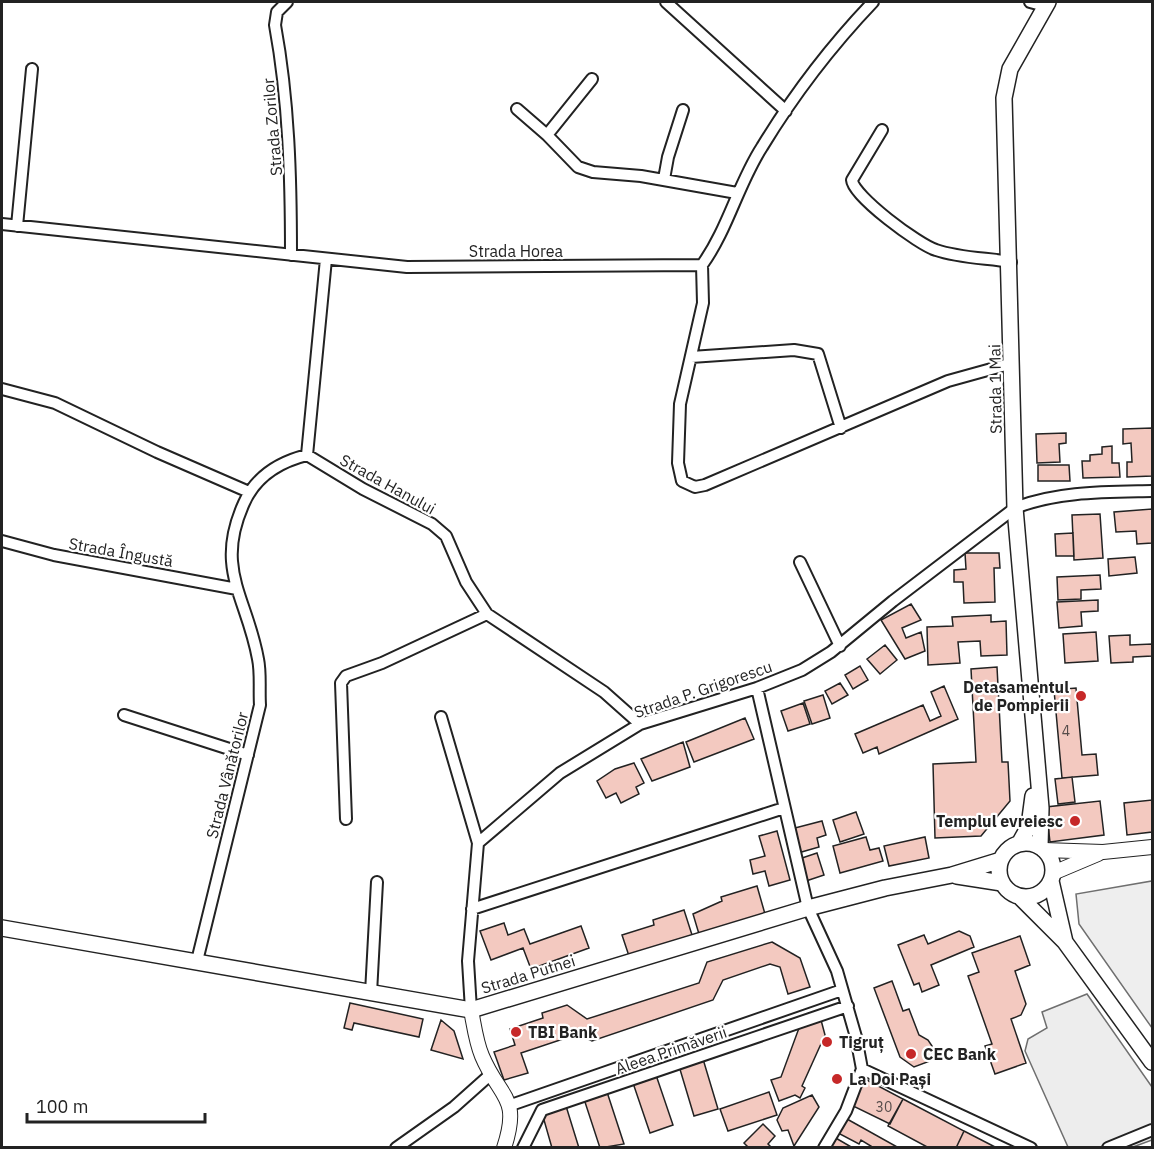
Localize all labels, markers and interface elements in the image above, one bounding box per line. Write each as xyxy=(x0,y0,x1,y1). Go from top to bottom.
street label: Strada Zorilor xyxy=(258,77,286,177)
street label: Strada Horea xyxy=(469,241,564,261)
street label: Strada 1 Mai xyxy=(984,344,1006,434)
street label: Strada Hanului xyxy=(337,449,439,519)
street label: Strada Îngustă xyxy=(67,533,175,571)
street label: Strada P. Grigorescu xyxy=(631,656,775,722)
place label: Detasamentul de Pompierii xyxy=(963,677,1069,715)
marker: Detasamentul de Pompierii xyxy=(1074,689,1088,703)
street label: Strada Vânătorilor xyxy=(202,709,252,840)
house number: 4 xyxy=(1062,722,1070,740)
place label: Templul evreiesc xyxy=(936,811,1063,831)
marker: Templul evreiesc xyxy=(1068,814,1082,828)
street label: Strada Putnei xyxy=(479,950,577,998)
place label: TBI Bank xyxy=(528,1022,598,1042)
street label: Aleea Primăverii xyxy=(613,1022,729,1078)
marker: TBI Bank xyxy=(509,1025,523,1039)
place label: Tigruț xyxy=(839,1032,884,1053)
marker: Tigruț xyxy=(820,1035,834,1049)
place label: CEC Bank xyxy=(923,1044,997,1064)
marker: CEC Bank xyxy=(904,1047,918,1061)
place label: La Doi Pași xyxy=(849,1069,931,1089)
marker: La Doi Pași xyxy=(830,1072,844,1086)
scale bar xyxy=(27,1086,206,1124)
text: 100 m xyxy=(36,1095,88,1118)
house number: 30 xyxy=(876,1098,892,1116)

